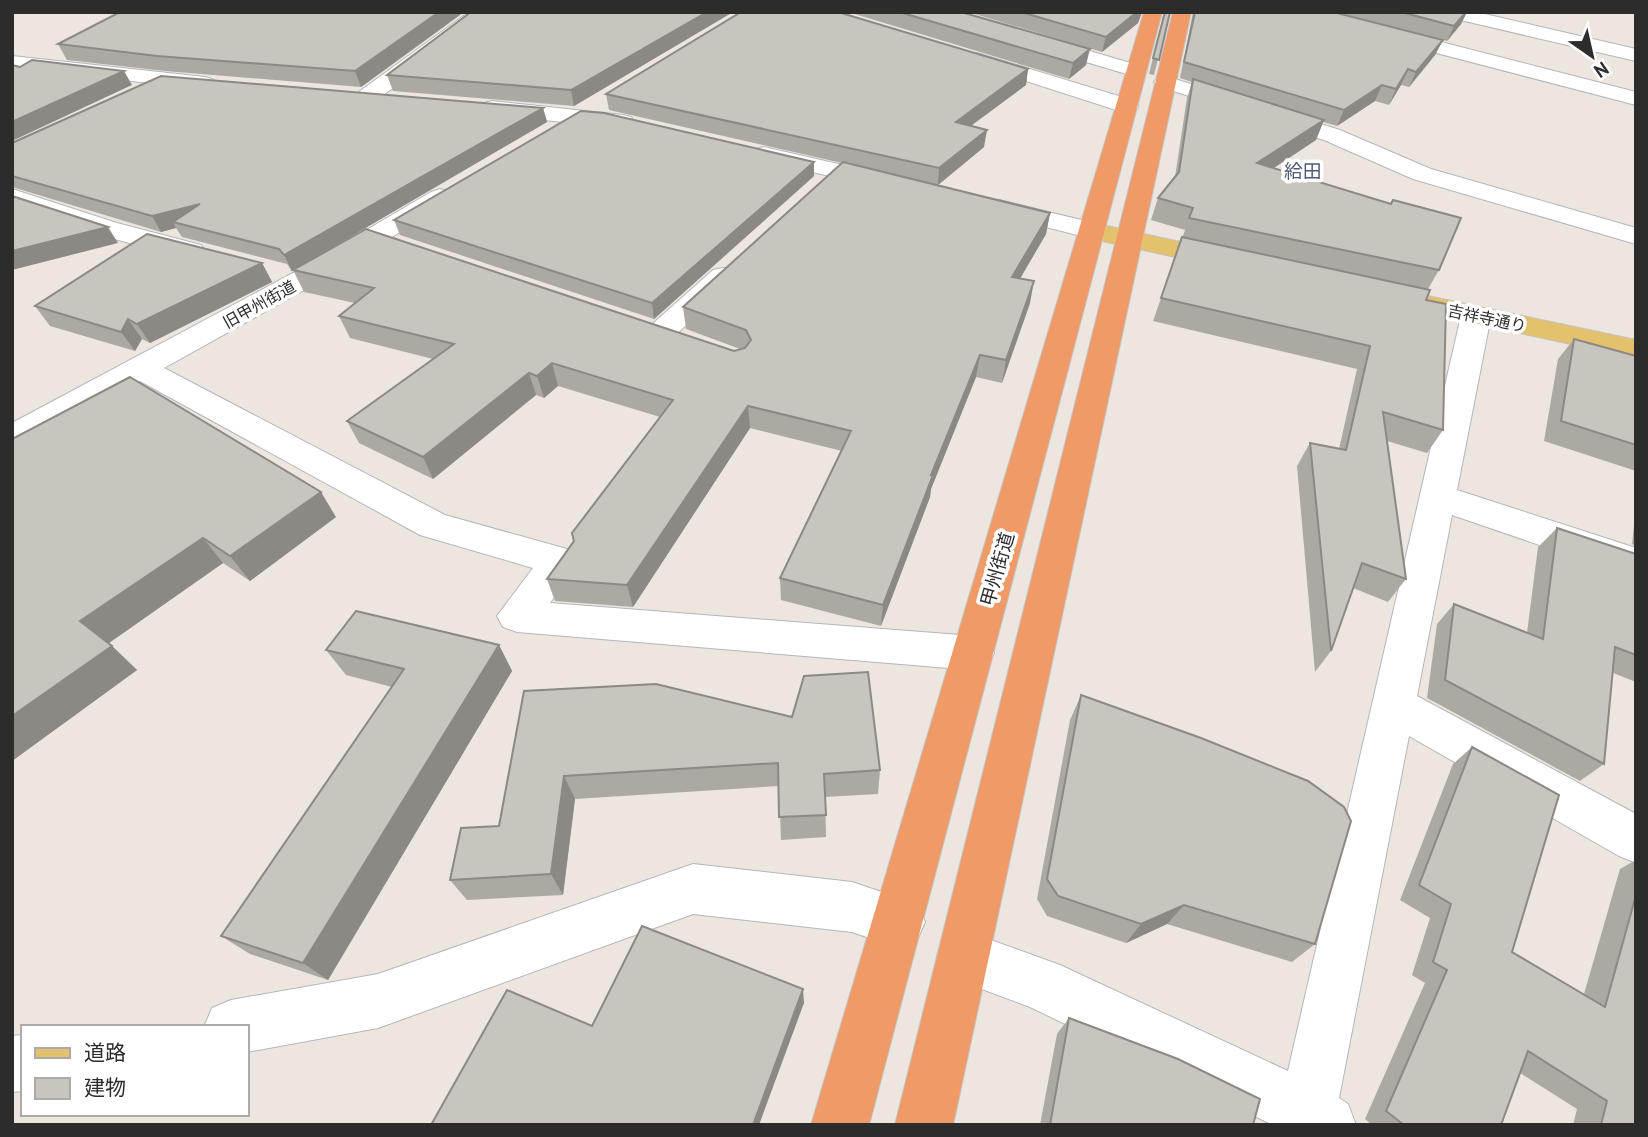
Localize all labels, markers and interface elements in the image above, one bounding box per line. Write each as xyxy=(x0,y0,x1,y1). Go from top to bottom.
north arrow xyxy=(1557,21,1627,91)
text: N xyxy=(1590,57,1613,84)
district label: 給田 xyxy=(1284,159,1322,183)
street label: 旧甲州街道 xyxy=(219,276,299,332)
street label: 吉祥寺通り xyxy=(1446,300,1528,336)
street label: 甲州街道 xyxy=(975,529,1019,609)
legend xyxy=(21,1025,248,1116)
text: 道路 xyxy=(84,1039,126,1066)
text: 建物 xyxy=(84,1074,126,1101)

